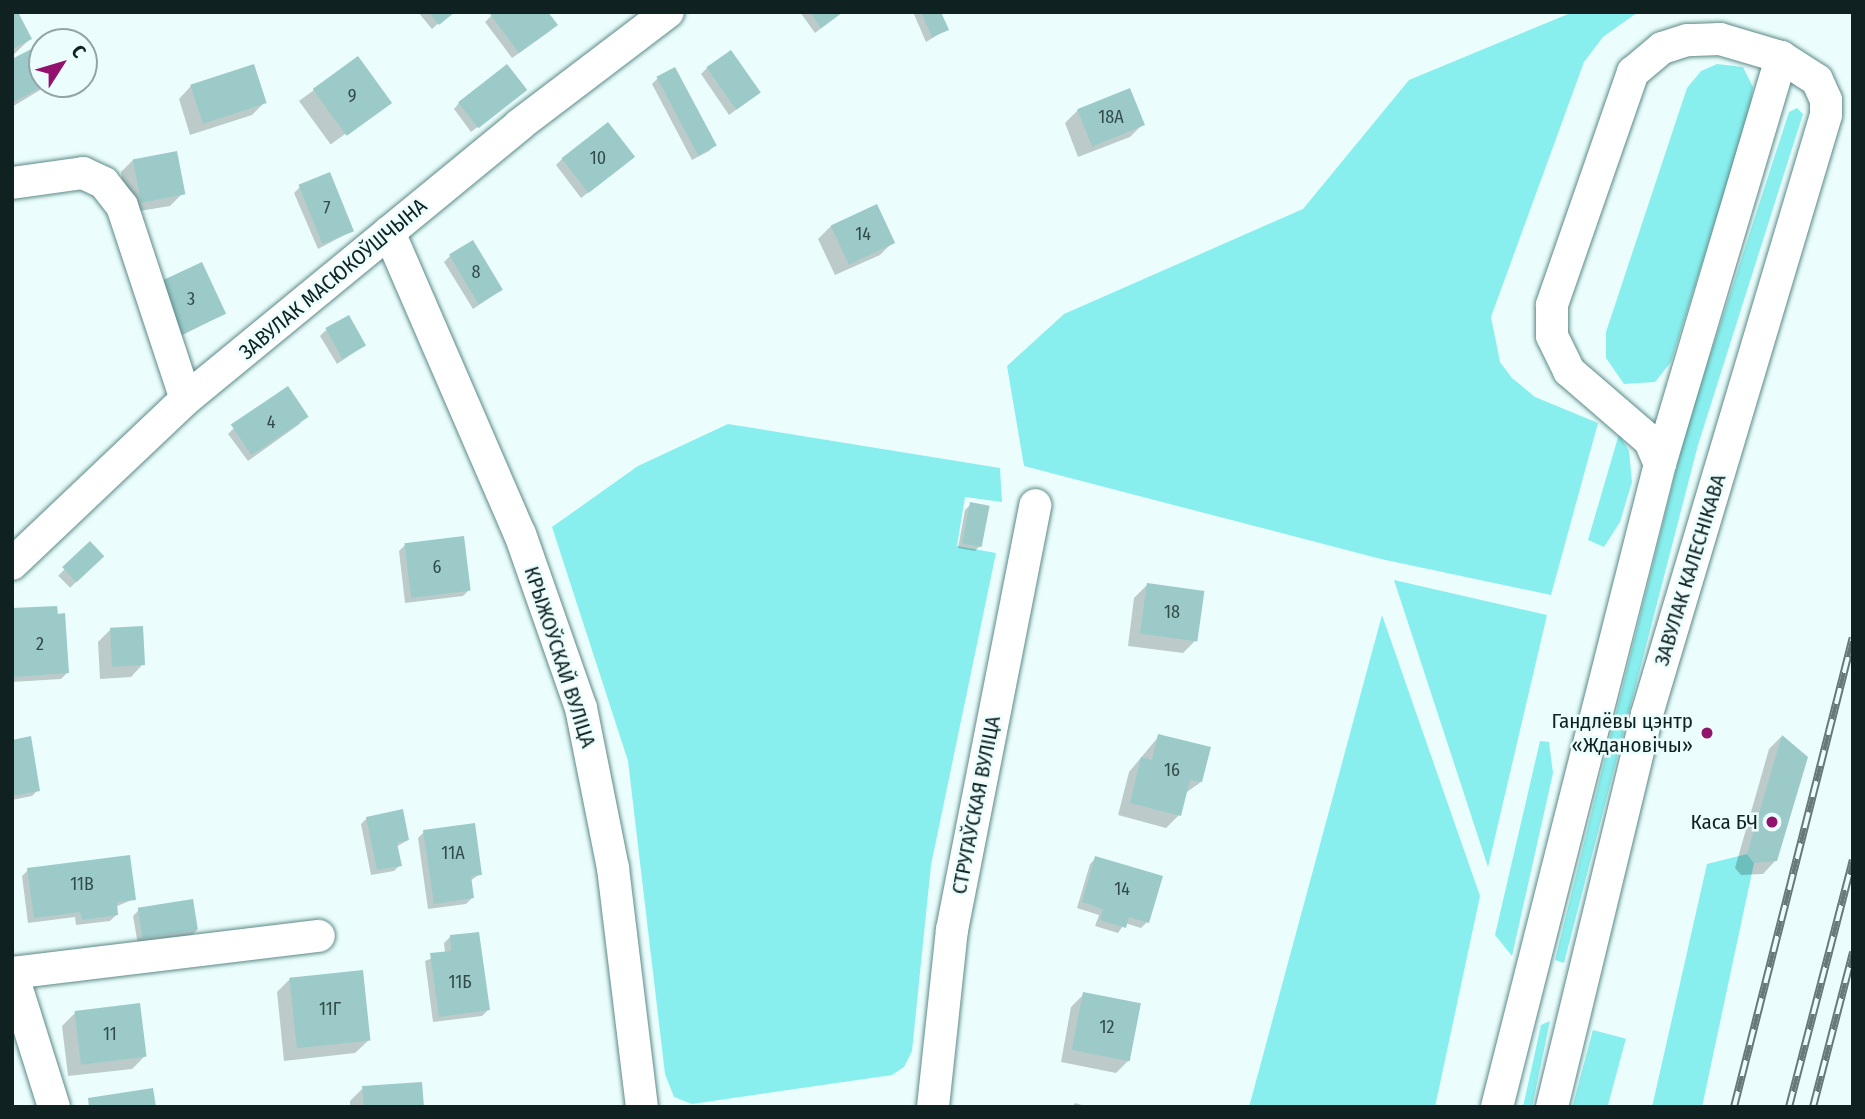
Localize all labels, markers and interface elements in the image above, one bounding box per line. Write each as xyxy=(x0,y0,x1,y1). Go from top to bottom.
north arrow xyxy=(28,28,98,98)
text: С xyxy=(66,40,91,62)
house number: 9 xyxy=(348,85,356,107)
house number: 18А xyxy=(1098,106,1124,128)
house number: 10 xyxy=(590,147,606,169)
street label: ЗАВУЛАК МАСЮКОЎШЧЫНА xyxy=(234,193,432,365)
house number: 7 xyxy=(323,197,331,219)
house number: 14 xyxy=(855,223,871,245)
house number: 8 xyxy=(472,261,480,283)
house number: 3 xyxy=(187,288,195,310)
house number: 4 xyxy=(267,411,275,433)
street label: ЗАВУЛАК КАЛЕСНІКАВА xyxy=(1649,471,1731,669)
house number: 6 xyxy=(433,556,441,578)
street label: КРЫЖОЎСКАЙ ВУЛІЦА xyxy=(519,563,601,751)
house number: 18 xyxy=(1164,601,1180,623)
house number: 2 xyxy=(36,633,44,655)
place label: Гандлёвы цэнтр «Ждановічы» xyxy=(1551,708,1693,758)
street label: СТРУГАЎСКАЯ ВУЛІЦА xyxy=(946,714,1006,896)
marker: Гандлёвы цэнтр «Ждановічы» xyxy=(1699,725,1715,741)
house number: 16 xyxy=(1164,759,1180,781)
place label: Каса БЧ xyxy=(1690,809,1758,835)
marker: Каса БЧ xyxy=(1764,814,1780,830)
house number: 11А xyxy=(441,842,465,864)
house number: 11В xyxy=(70,873,94,895)
house number: 14 xyxy=(1114,878,1130,900)
house number: 11Б xyxy=(448,971,472,993)
house number: 11Г xyxy=(319,998,341,1020)
house number: 12 xyxy=(1100,1016,1114,1038)
house number: 11 xyxy=(103,1023,117,1045)

